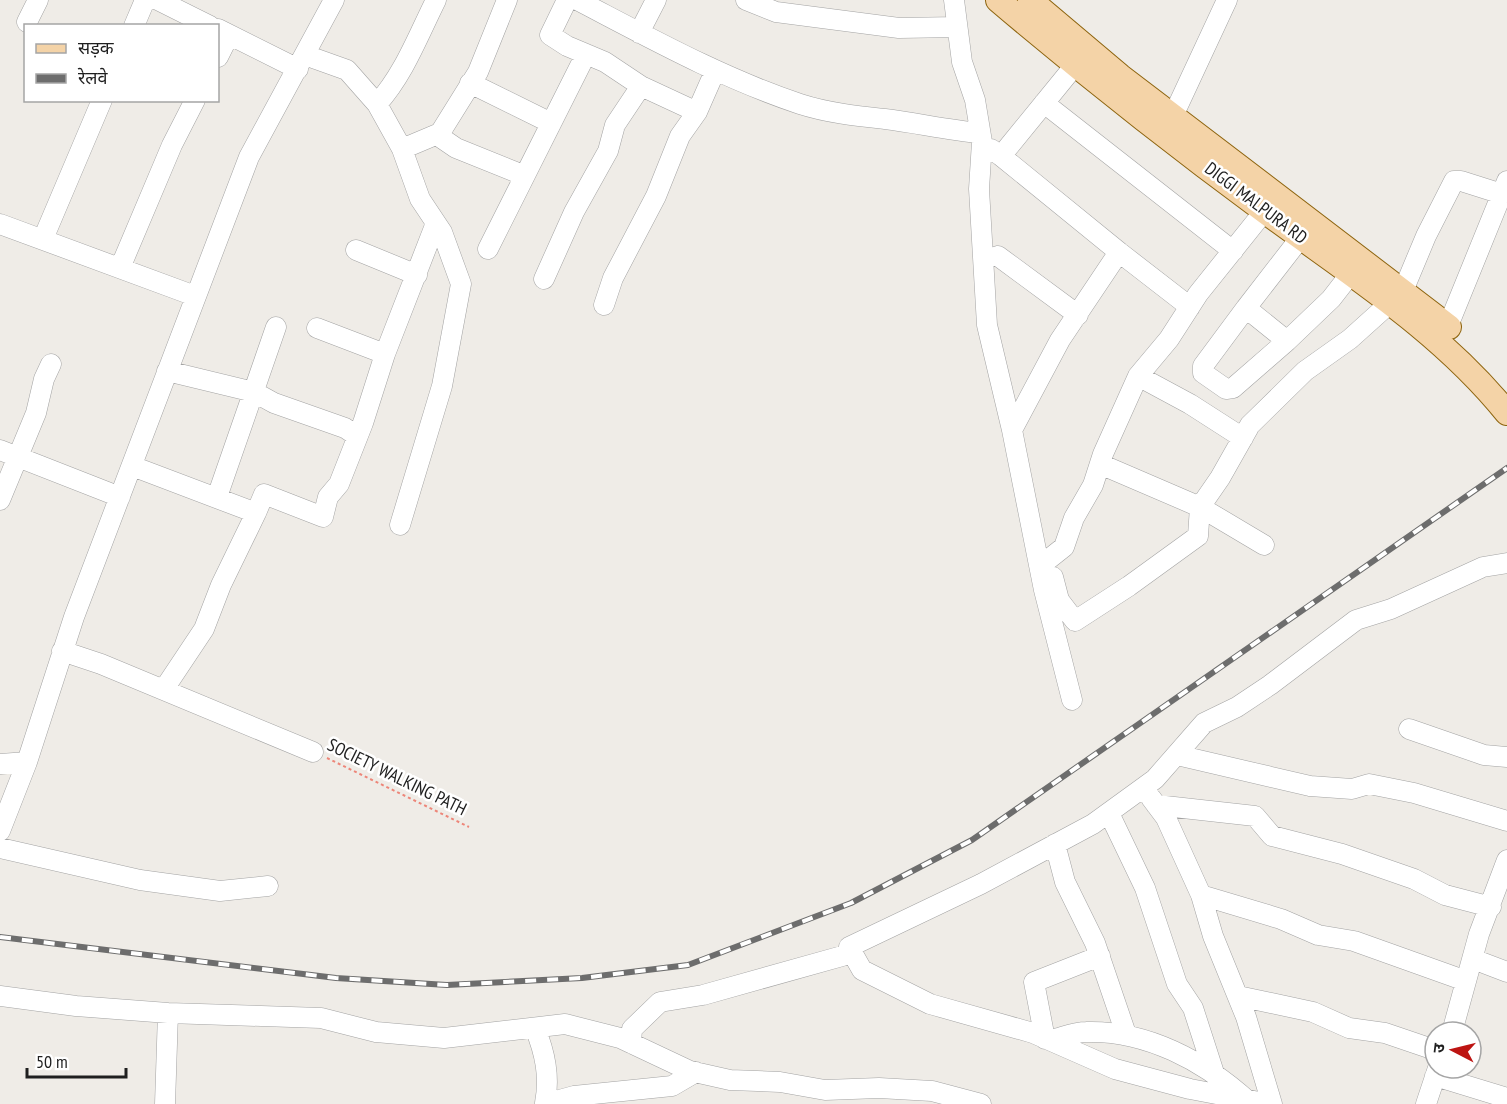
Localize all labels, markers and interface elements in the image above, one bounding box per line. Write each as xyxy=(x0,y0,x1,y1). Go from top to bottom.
legend xyxy=(24,24,219,102)
text: सड़क xyxy=(78,36,115,59)
text: रेलवे xyxy=(77,66,109,89)
street label: DIGGI MALPURA RD xyxy=(1201,157,1312,249)
street label: SOCIETY WALKING PATH xyxy=(324,733,471,820)
north arrow xyxy=(1423,1020,1483,1080)
scale bar xyxy=(27,1041,126,1079)
text: उ xyxy=(1428,1042,1449,1054)
text: 50 m xyxy=(36,1050,68,1073)

